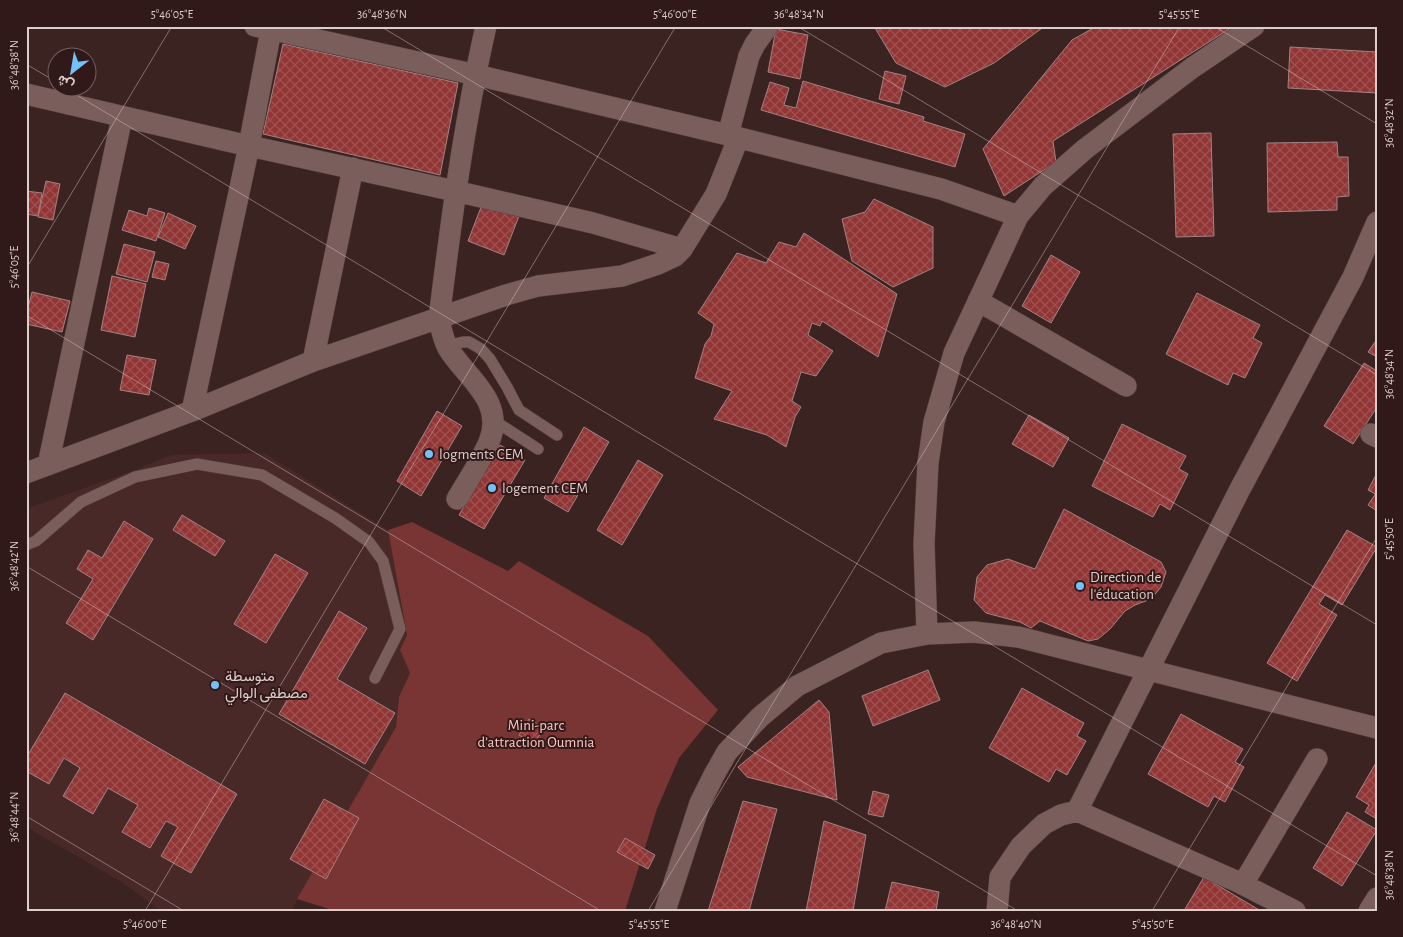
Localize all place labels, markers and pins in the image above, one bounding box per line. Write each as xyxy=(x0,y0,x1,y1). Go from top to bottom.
place label: logments CEM xyxy=(439,447,524,462)
marker: logments CEM xyxy=(423,448,435,460)
place label: logement CEM xyxy=(502,481,588,496)
marker: logement CEM xyxy=(486,482,498,494)
place label: Direction de l'éducation xyxy=(1090,570,1161,602)
marker: Direction de l'éducation xyxy=(1074,580,1086,592)
place label: متوسطة مصطفى الوالي xyxy=(225,669,308,706)
marker: متوسطة مصطفى الوالي xyxy=(209,679,221,691)

